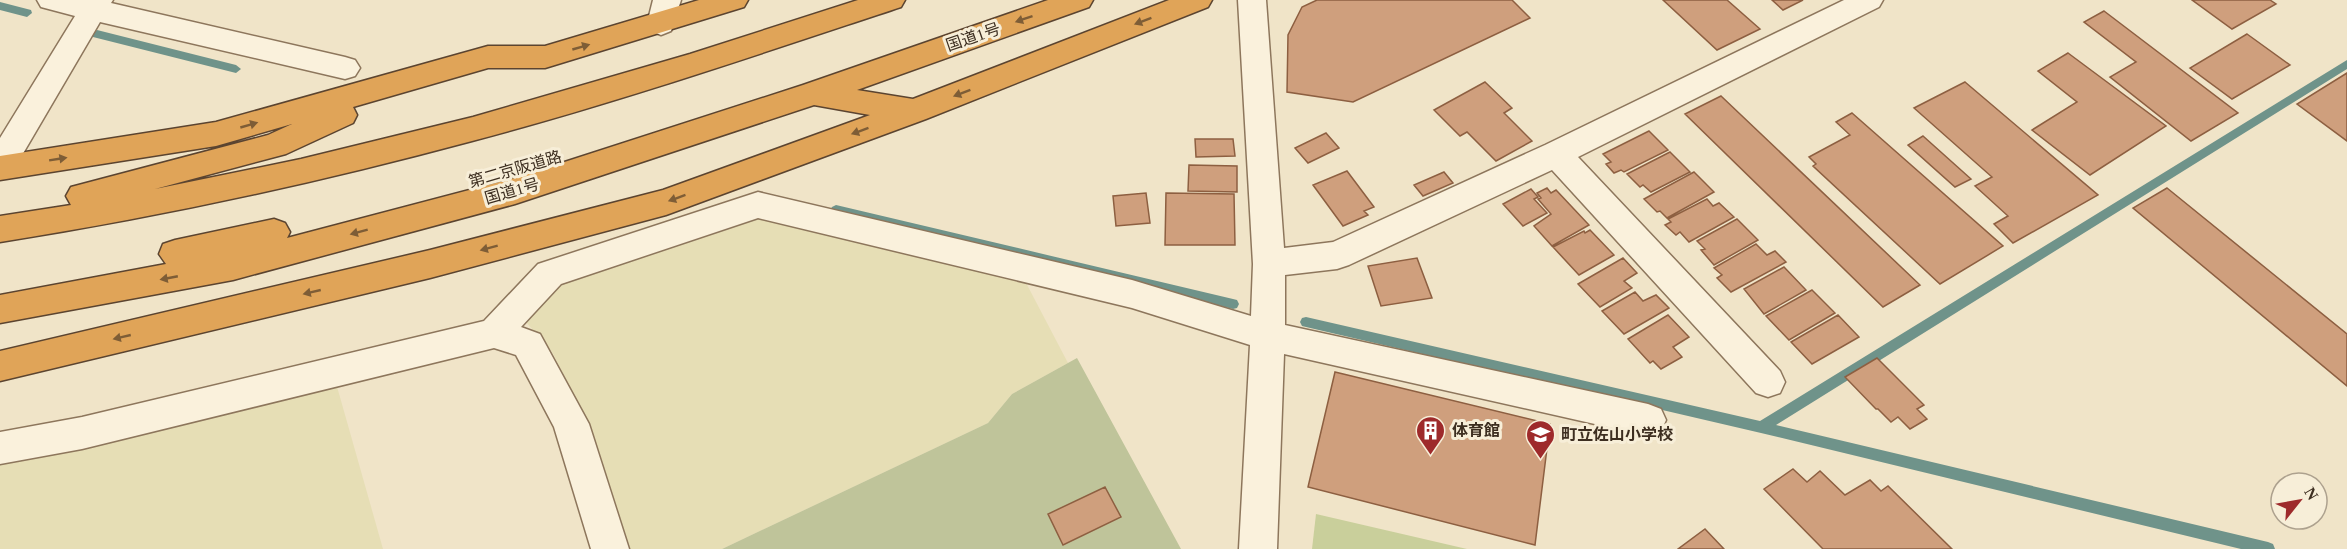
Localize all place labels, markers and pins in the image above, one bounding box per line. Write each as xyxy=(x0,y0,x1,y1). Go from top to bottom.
building icon: 体育館 xyxy=(1415,414,1447,456)
school or university icon: 町立佐山小学校 xyxy=(1524,418,1556,460)
place label: 体育館 xyxy=(1452,422,1500,439)
place label: 町立佐山小学校 xyxy=(1561,426,1673,443)

